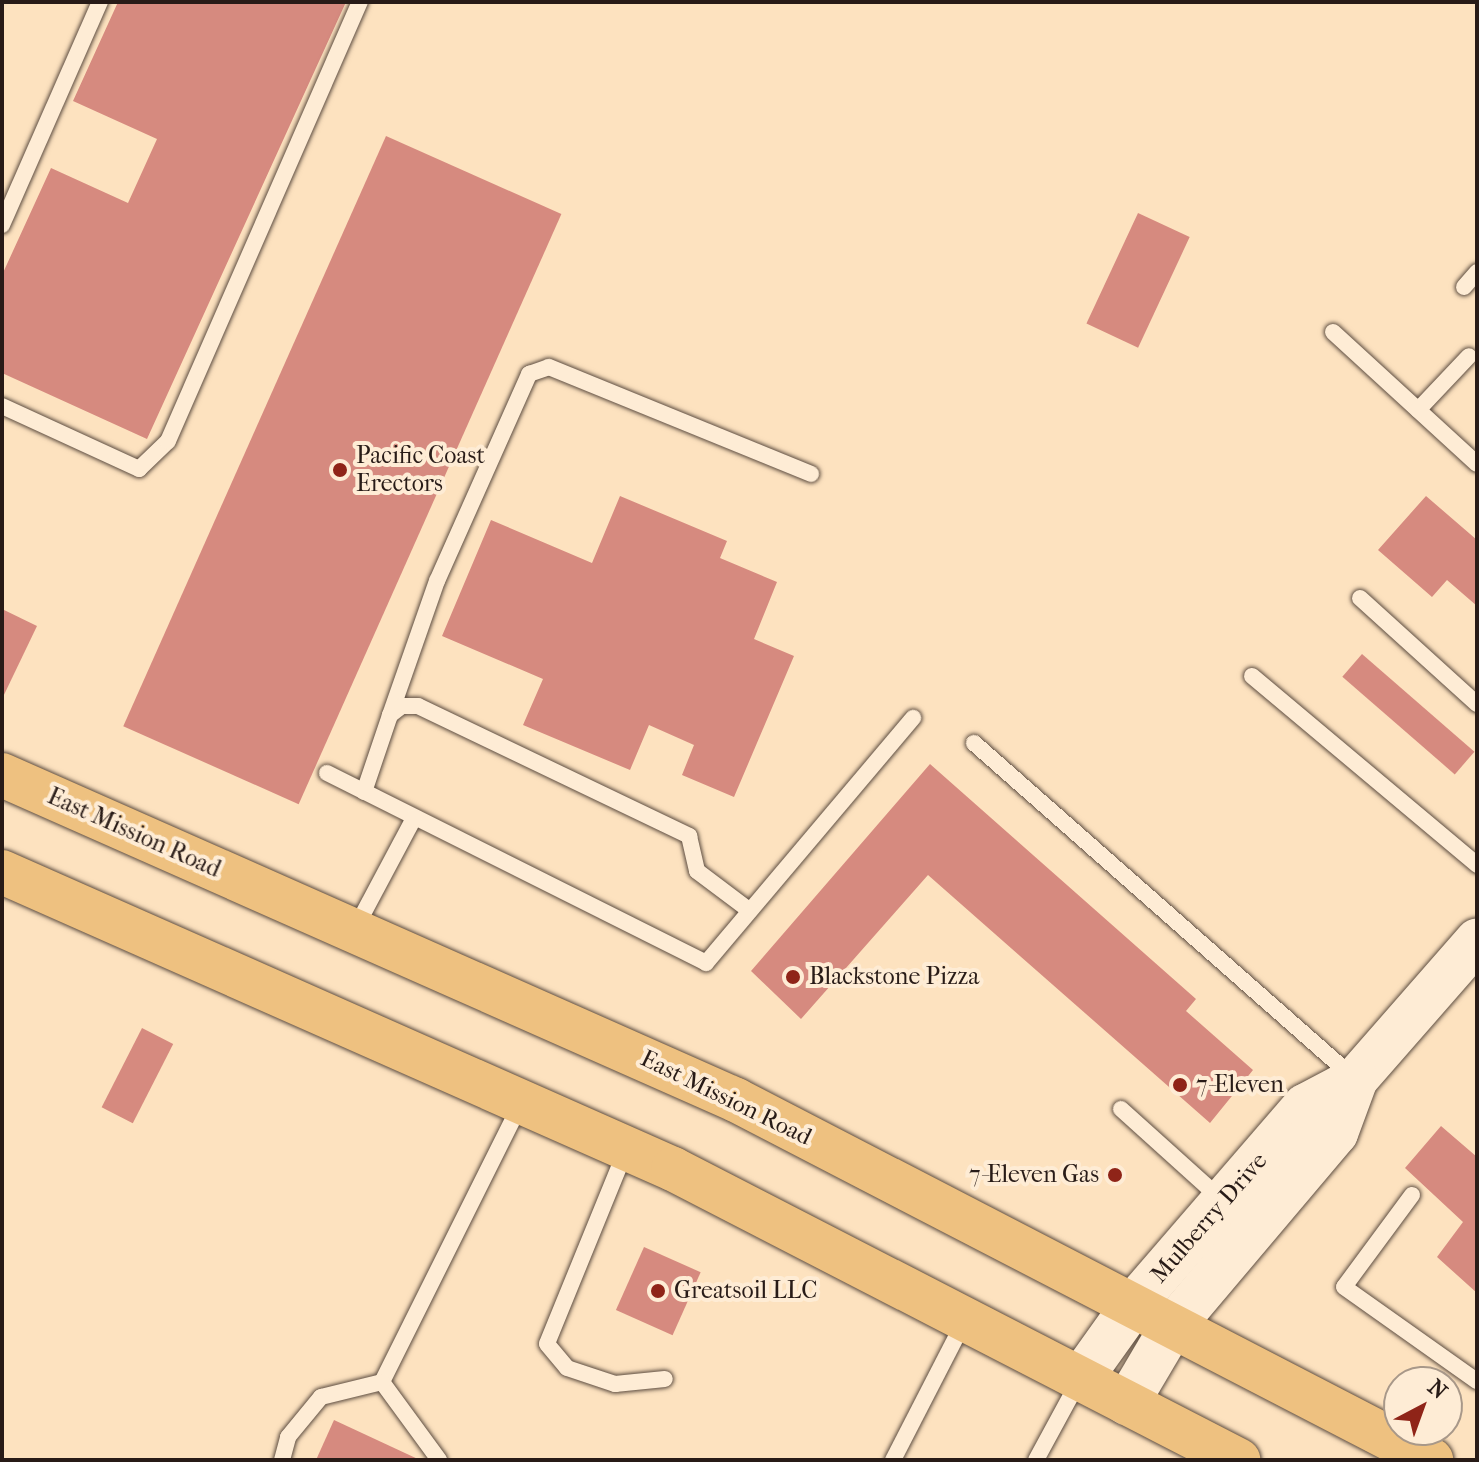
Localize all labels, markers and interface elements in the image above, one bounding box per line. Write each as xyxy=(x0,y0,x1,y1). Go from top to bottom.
place label: Pacific Coast Erectors xyxy=(356,442,485,498)
marker: Pacific Coast Erectors xyxy=(331,461,349,479)
street label: East Mission Road xyxy=(43,782,225,884)
place label: Blackstone Pizza xyxy=(809,963,979,991)
marker: Blackstone Pizza xyxy=(784,968,802,986)
street label: East Mission Road xyxy=(636,1044,816,1152)
place label: 7-Eleven xyxy=(1196,1071,1284,1099)
marker: 7-Eleven xyxy=(1171,1076,1189,1094)
street label: Mulberry Drive xyxy=(1145,1147,1273,1289)
place label: 7-Eleven Gas xyxy=(969,1161,1099,1189)
marker: 7-Eleven Gas xyxy=(1106,1166,1124,1184)
place label: Greatsoil LLC xyxy=(674,1277,817,1305)
marker: Greatsoil LLC xyxy=(649,1282,667,1300)
north arrow xyxy=(1383,1366,1463,1446)
text: N xyxy=(1423,1374,1452,1405)

